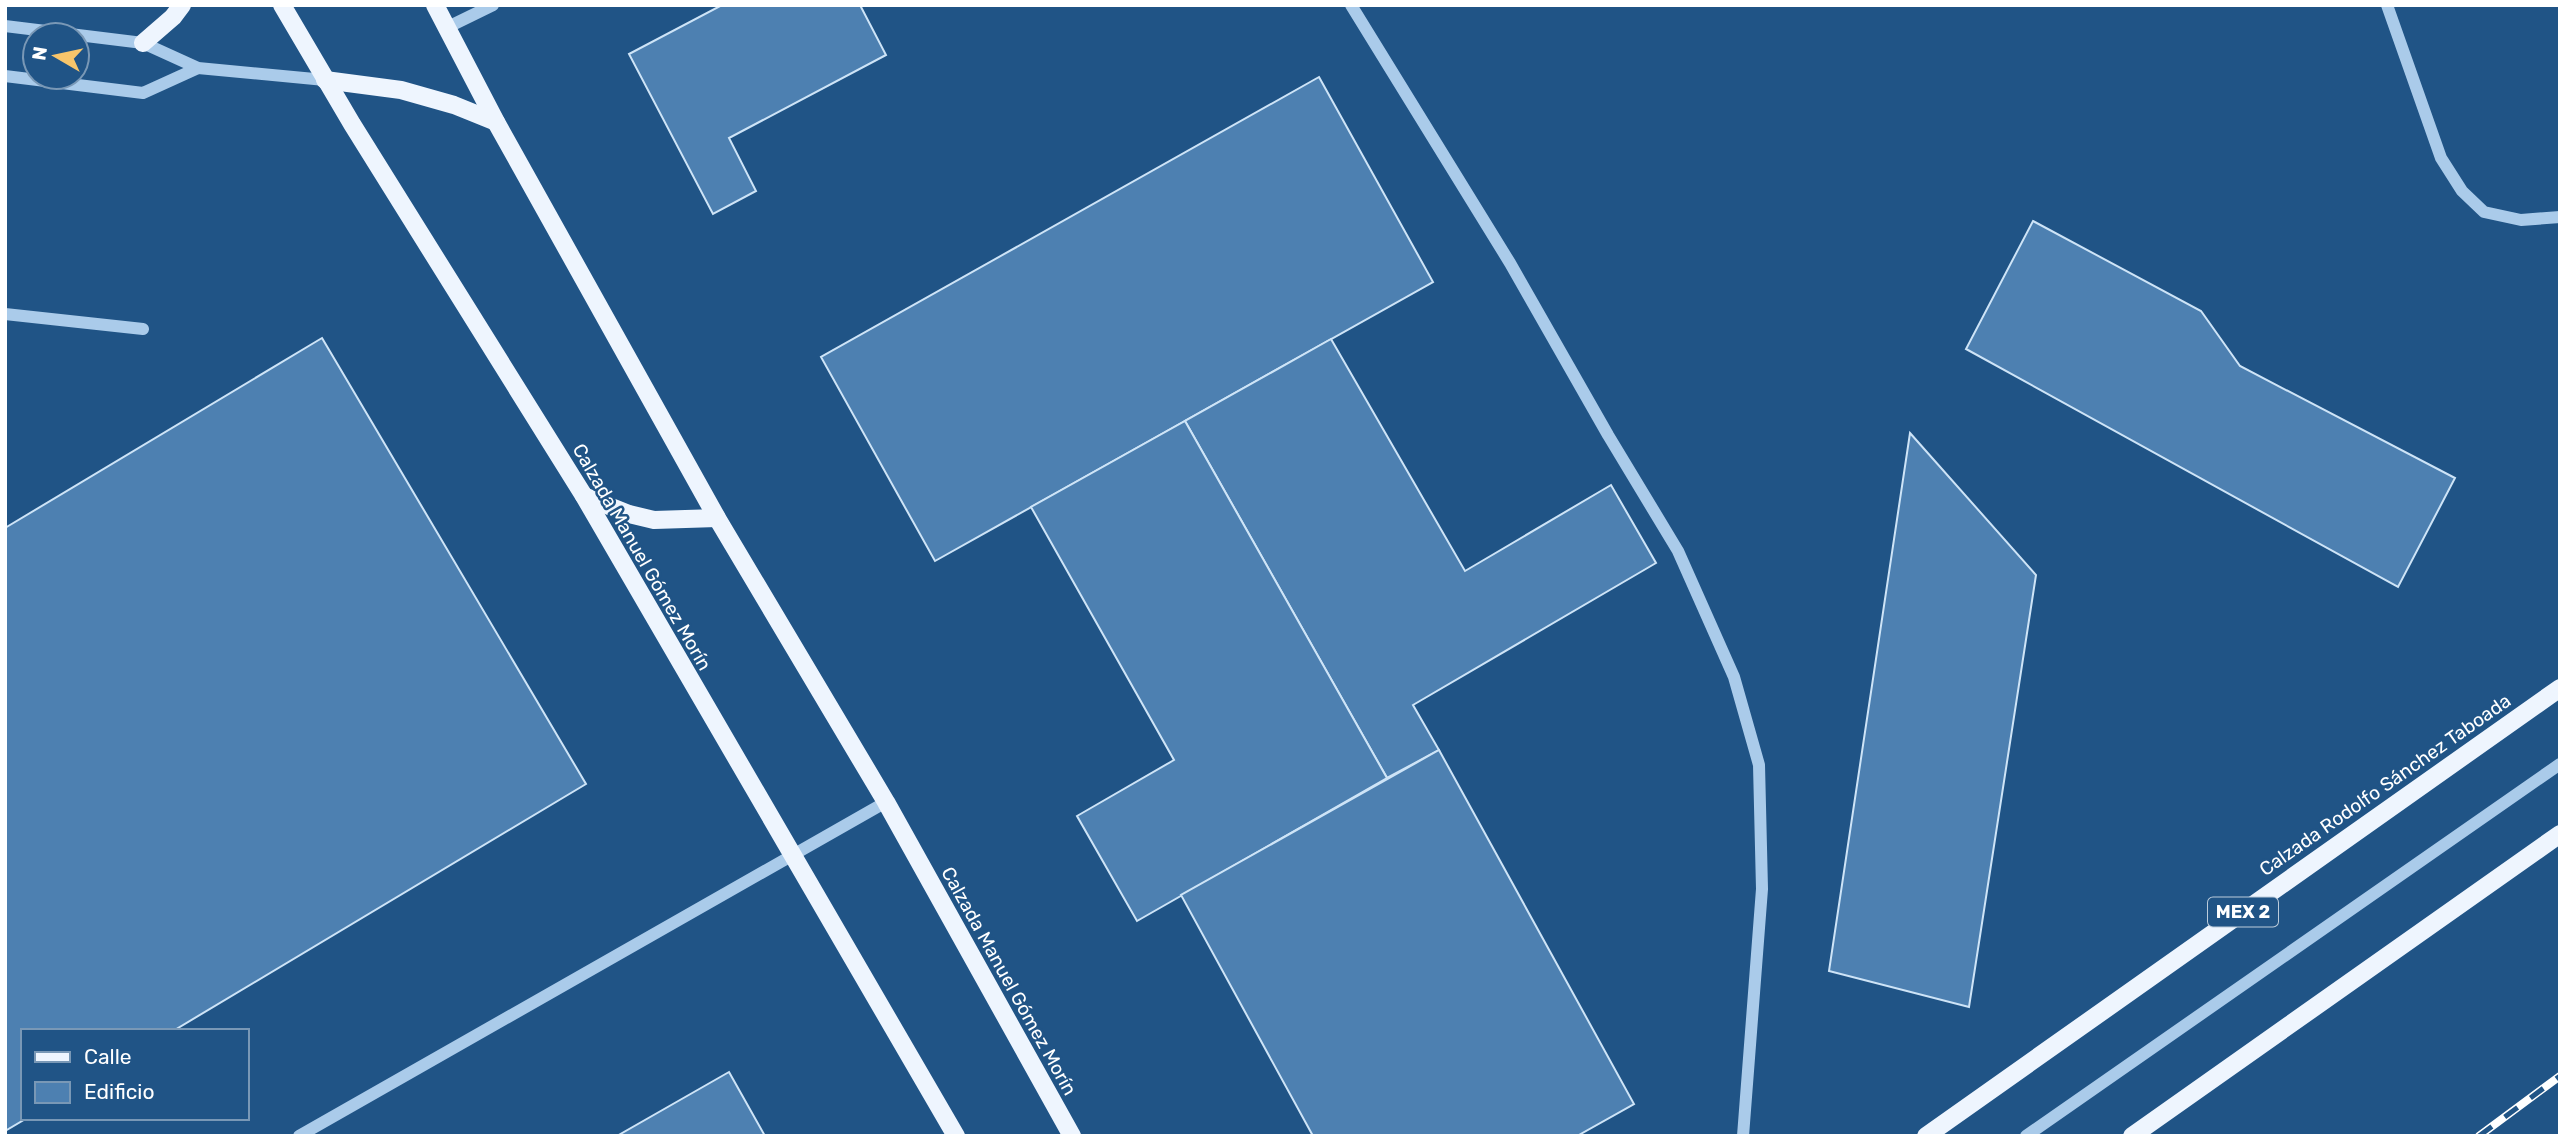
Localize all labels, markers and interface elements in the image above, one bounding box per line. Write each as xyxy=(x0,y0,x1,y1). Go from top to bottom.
north arrow xyxy=(21,21,91,91)
text: N xyxy=(27,45,52,62)
street label: Calzada Manuel Gómez Morín xyxy=(568,440,716,674)
street label: Calzada Rodolfo Sánchez Taboada xyxy=(2255,689,2515,881)
street label: Calzada Manuel Gómez Morín xyxy=(936,863,1082,1099)
road number: MEX 2 xyxy=(2208,897,2278,926)
legend xyxy=(21,1029,248,1120)
text: Calle xyxy=(84,1044,132,1069)
text: Edificio xyxy=(84,1079,154,1104)

